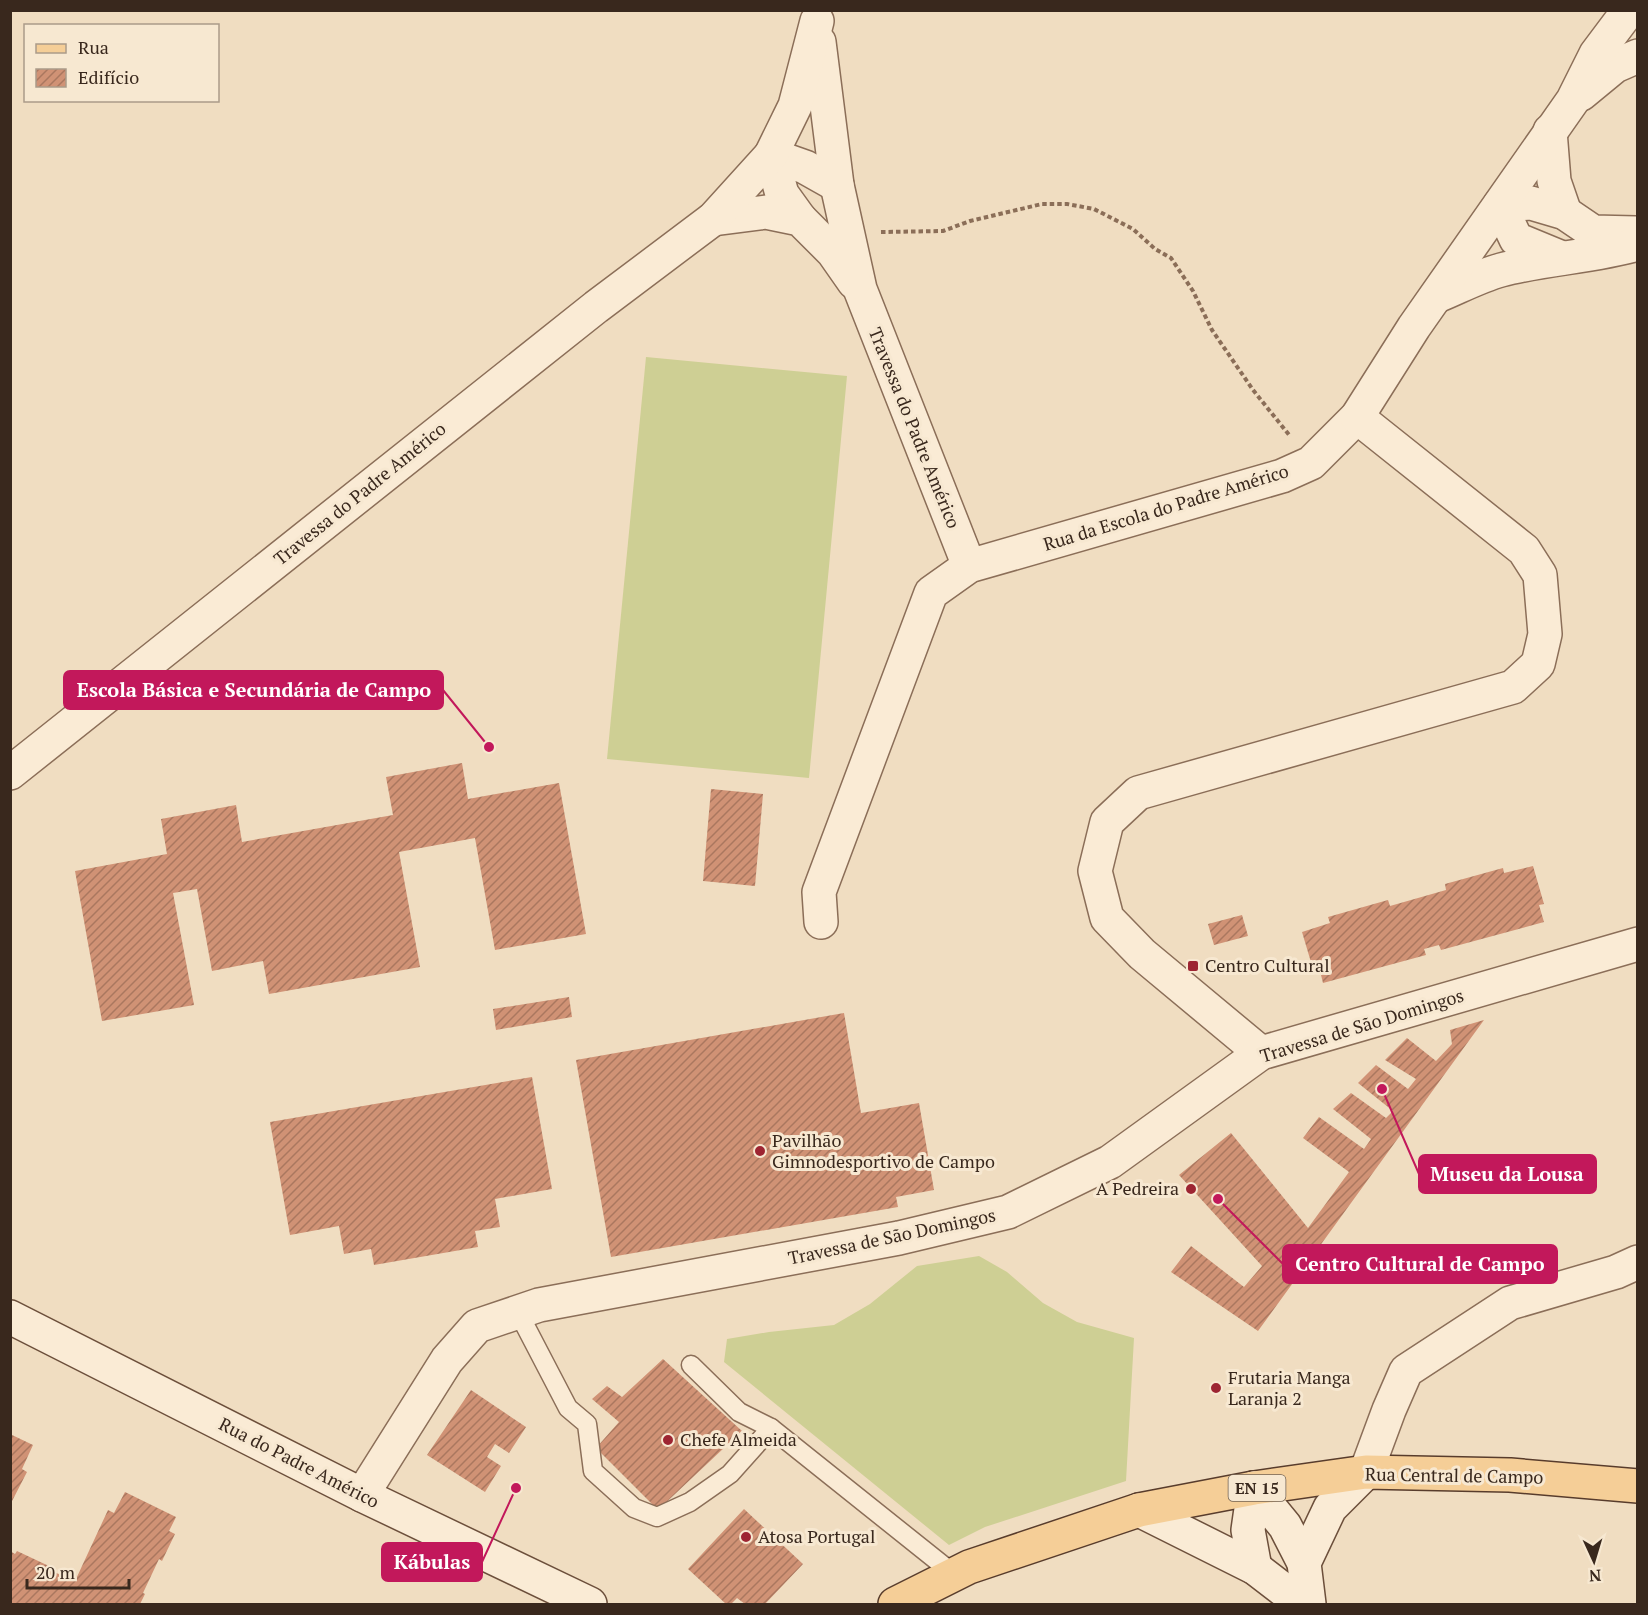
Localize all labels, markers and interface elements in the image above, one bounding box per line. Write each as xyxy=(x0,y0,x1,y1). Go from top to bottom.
legend xyxy=(24,24,219,102)
text: Rua xyxy=(78,35,109,59)
text: Edifício xyxy=(78,65,139,89)
street label: Travessa do Padre Américo xyxy=(864,324,966,532)
street label: Travessa do Padre Américo xyxy=(268,416,450,570)
street label: Rua da Escola do Padre Américo xyxy=(1040,458,1291,556)
callout: Escola Básica e Secundária de Campo xyxy=(64,671,443,709)
text: Escola Básica e Secundária de Campo xyxy=(77,676,431,703)
place label: Centro Cultural xyxy=(1205,953,1330,977)
marker: Centro Cultural xyxy=(1186,959,1200,973)
street label: Travessa de São Domingos xyxy=(1257,983,1466,1067)
place label: Pavilhão Gimnodesportivo de Campo xyxy=(772,1128,995,1173)
marker: Pavilhão Gimnodesportivo de Campo xyxy=(753,1144,767,1158)
callout: Museu da Lousa xyxy=(1419,1155,1596,1193)
text: Museu da Lousa xyxy=(1430,1160,1584,1187)
place label: A Pedreira xyxy=(1096,1176,1179,1200)
marker: A Pedreira xyxy=(1184,1182,1198,1196)
street label: Travessa de São Domingos xyxy=(786,1202,998,1270)
callout: Centro Cultural de Campo xyxy=(1283,1245,1557,1283)
text: Centro Cultural de Campo xyxy=(1295,1250,1545,1277)
place label: Frutaria Manga Laranja 2 xyxy=(1228,1365,1351,1410)
marker: Frutaria Manga Laranja 2 xyxy=(1209,1381,1223,1395)
street label: Rua do Padre Américo xyxy=(215,1411,384,1513)
place label: Chefe Almeida xyxy=(680,1427,797,1451)
marker: Chefe Almeida xyxy=(661,1433,675,1447)
street label: Rua Central de Campo xyxy=(1365,1461,1543,1489)
road number: EN 15 xyxy=(1228,1475,1286,1501)
place label: Atosa Portugal xyxy=(758,1524,875,1548)
marker: Atosa Portugal xyxy=(739,1530,753,1544)
north arrow xyxy=(1564,1531,1624,1591)
callout: Kábulas xyxy=(382,1543,482,1581)
text: Kábulas xyxy=(394,1548,470,1575)
scale bar xyxy=(27,1552,129,1590)
text: 20 m xyxy=(36,1560,76,1584)
text: N xyxy=(1588,1565,1602,1587)

